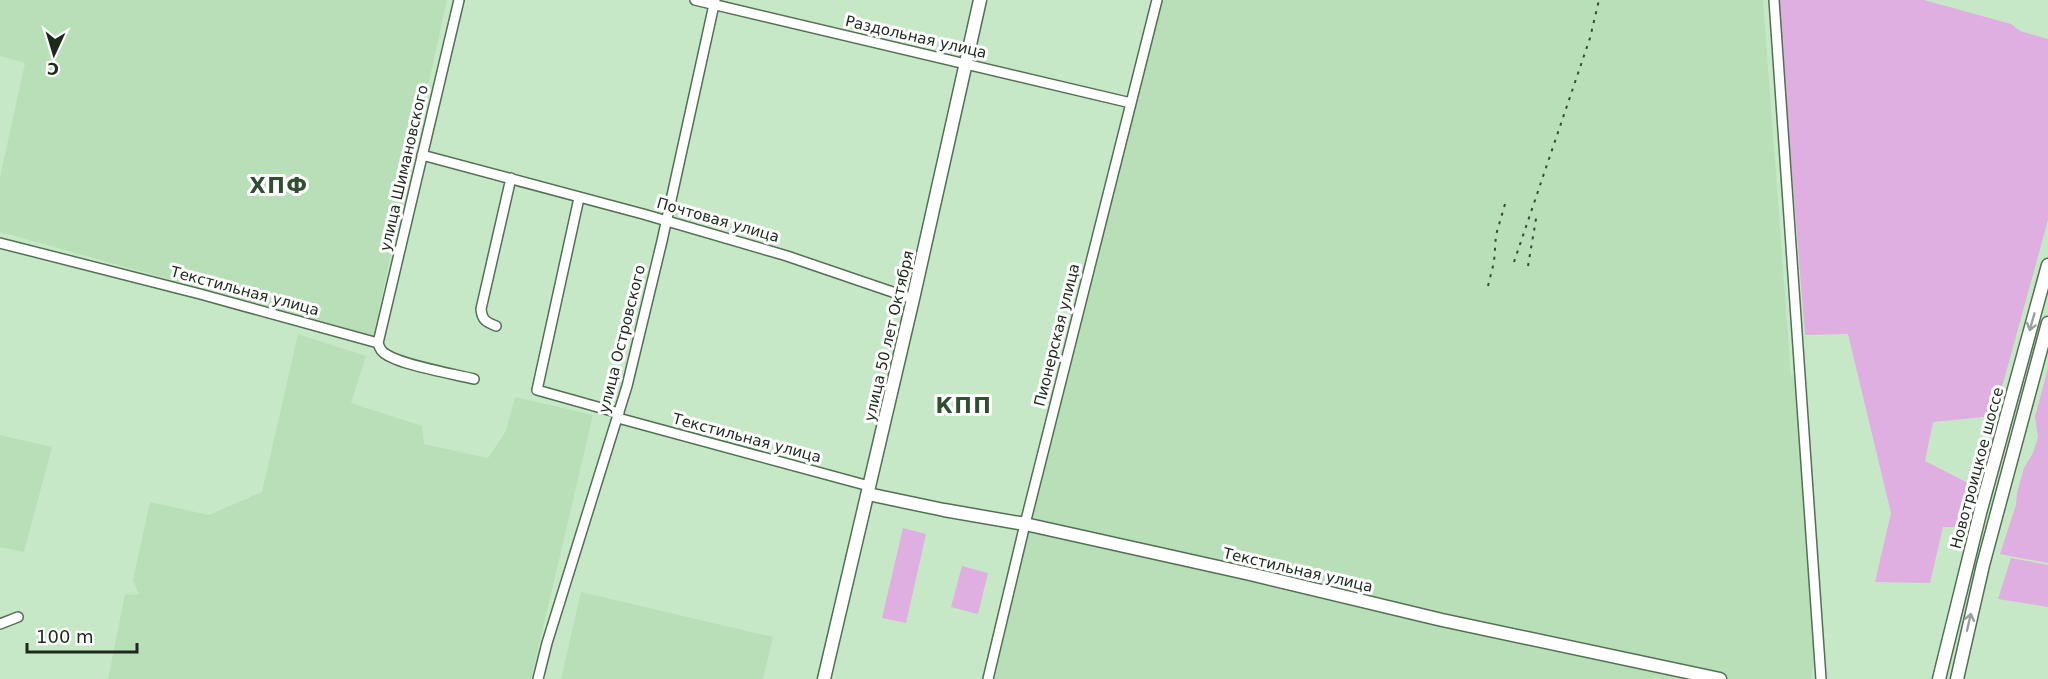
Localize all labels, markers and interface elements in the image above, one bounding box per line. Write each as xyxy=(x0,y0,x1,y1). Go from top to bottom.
street label: Раздольная улица xyxy=(844,12,988,62)
north arrow xyxy=(24,24,84,84)
text: С xyxy=(46,59,60,78)
street label: улица Шимановского xyxy=(376,83,432,253)
district label: ХПФ xyxy=(249,174,309,198)
street label: Почтовая улица xyxy=(655,194,781,246)
street label: улица 50 лет Октября xyxy=(861,249,917,423)
street label: Текстильная улица xyxy=(168,262,321,319)
street label: Пионерская улица xyxy=(1031,262,1083,408)
street label: улица Островского xyxy=(595,263,649,415)
one-way arrow xyxy=(2026,312,2038,331)
street label: Новотроицкое шоссе xyxy=(1947,385,2007,551)
district label: КПП xyxy=(936,394,992,418)
street label: Текстильная улица xyxy=(670,409,823,466)
street label: Текстильная улица xyxy=(1220,544,1375,596)
one-way arrow xyxy=(1964,613,1976,632)
scale bar xyxy=(27,616,136,654)
text: 100 m xyxy=(36,626,94,647)

